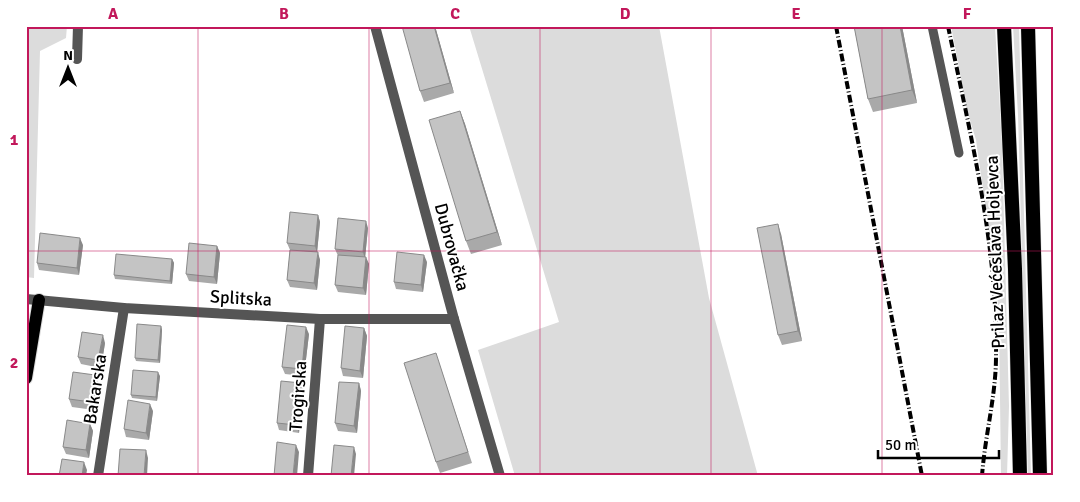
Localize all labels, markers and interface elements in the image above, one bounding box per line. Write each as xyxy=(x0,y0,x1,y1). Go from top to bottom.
text: A xyxy=(108,4,119,24)
text: B xyxy=(279,4,289,24)
text: C xyxy=(450,4,460,24)
text: D xyxy=(620,4,631,24)
text: E xyxy=(791,4,801,24)
text: F xyxy=(963,4,972,24)
north arrow xyxy=(42,42,92,92)
text: N xyxy=(63,47,73,64)
text: 1 xyxy=(10,130,19,150)
street label: Prilaz Većeslava Holjevca xyxy=(981,155,1009,349)
street label: Dubrovačka xyxy=(430,201,474,293)
street label: Splitska xyxy=(210,285,272,311)
street label: Bakarska xyxy=(79,352,111,426)
text: 2 xyxy=(10,353,18,373)
street label: Trogirska xyxy=(285,360,311,432)
scale bar xyxy=(878,427,999,459)
text: 50 m xyxy=(885,436,916,454)

